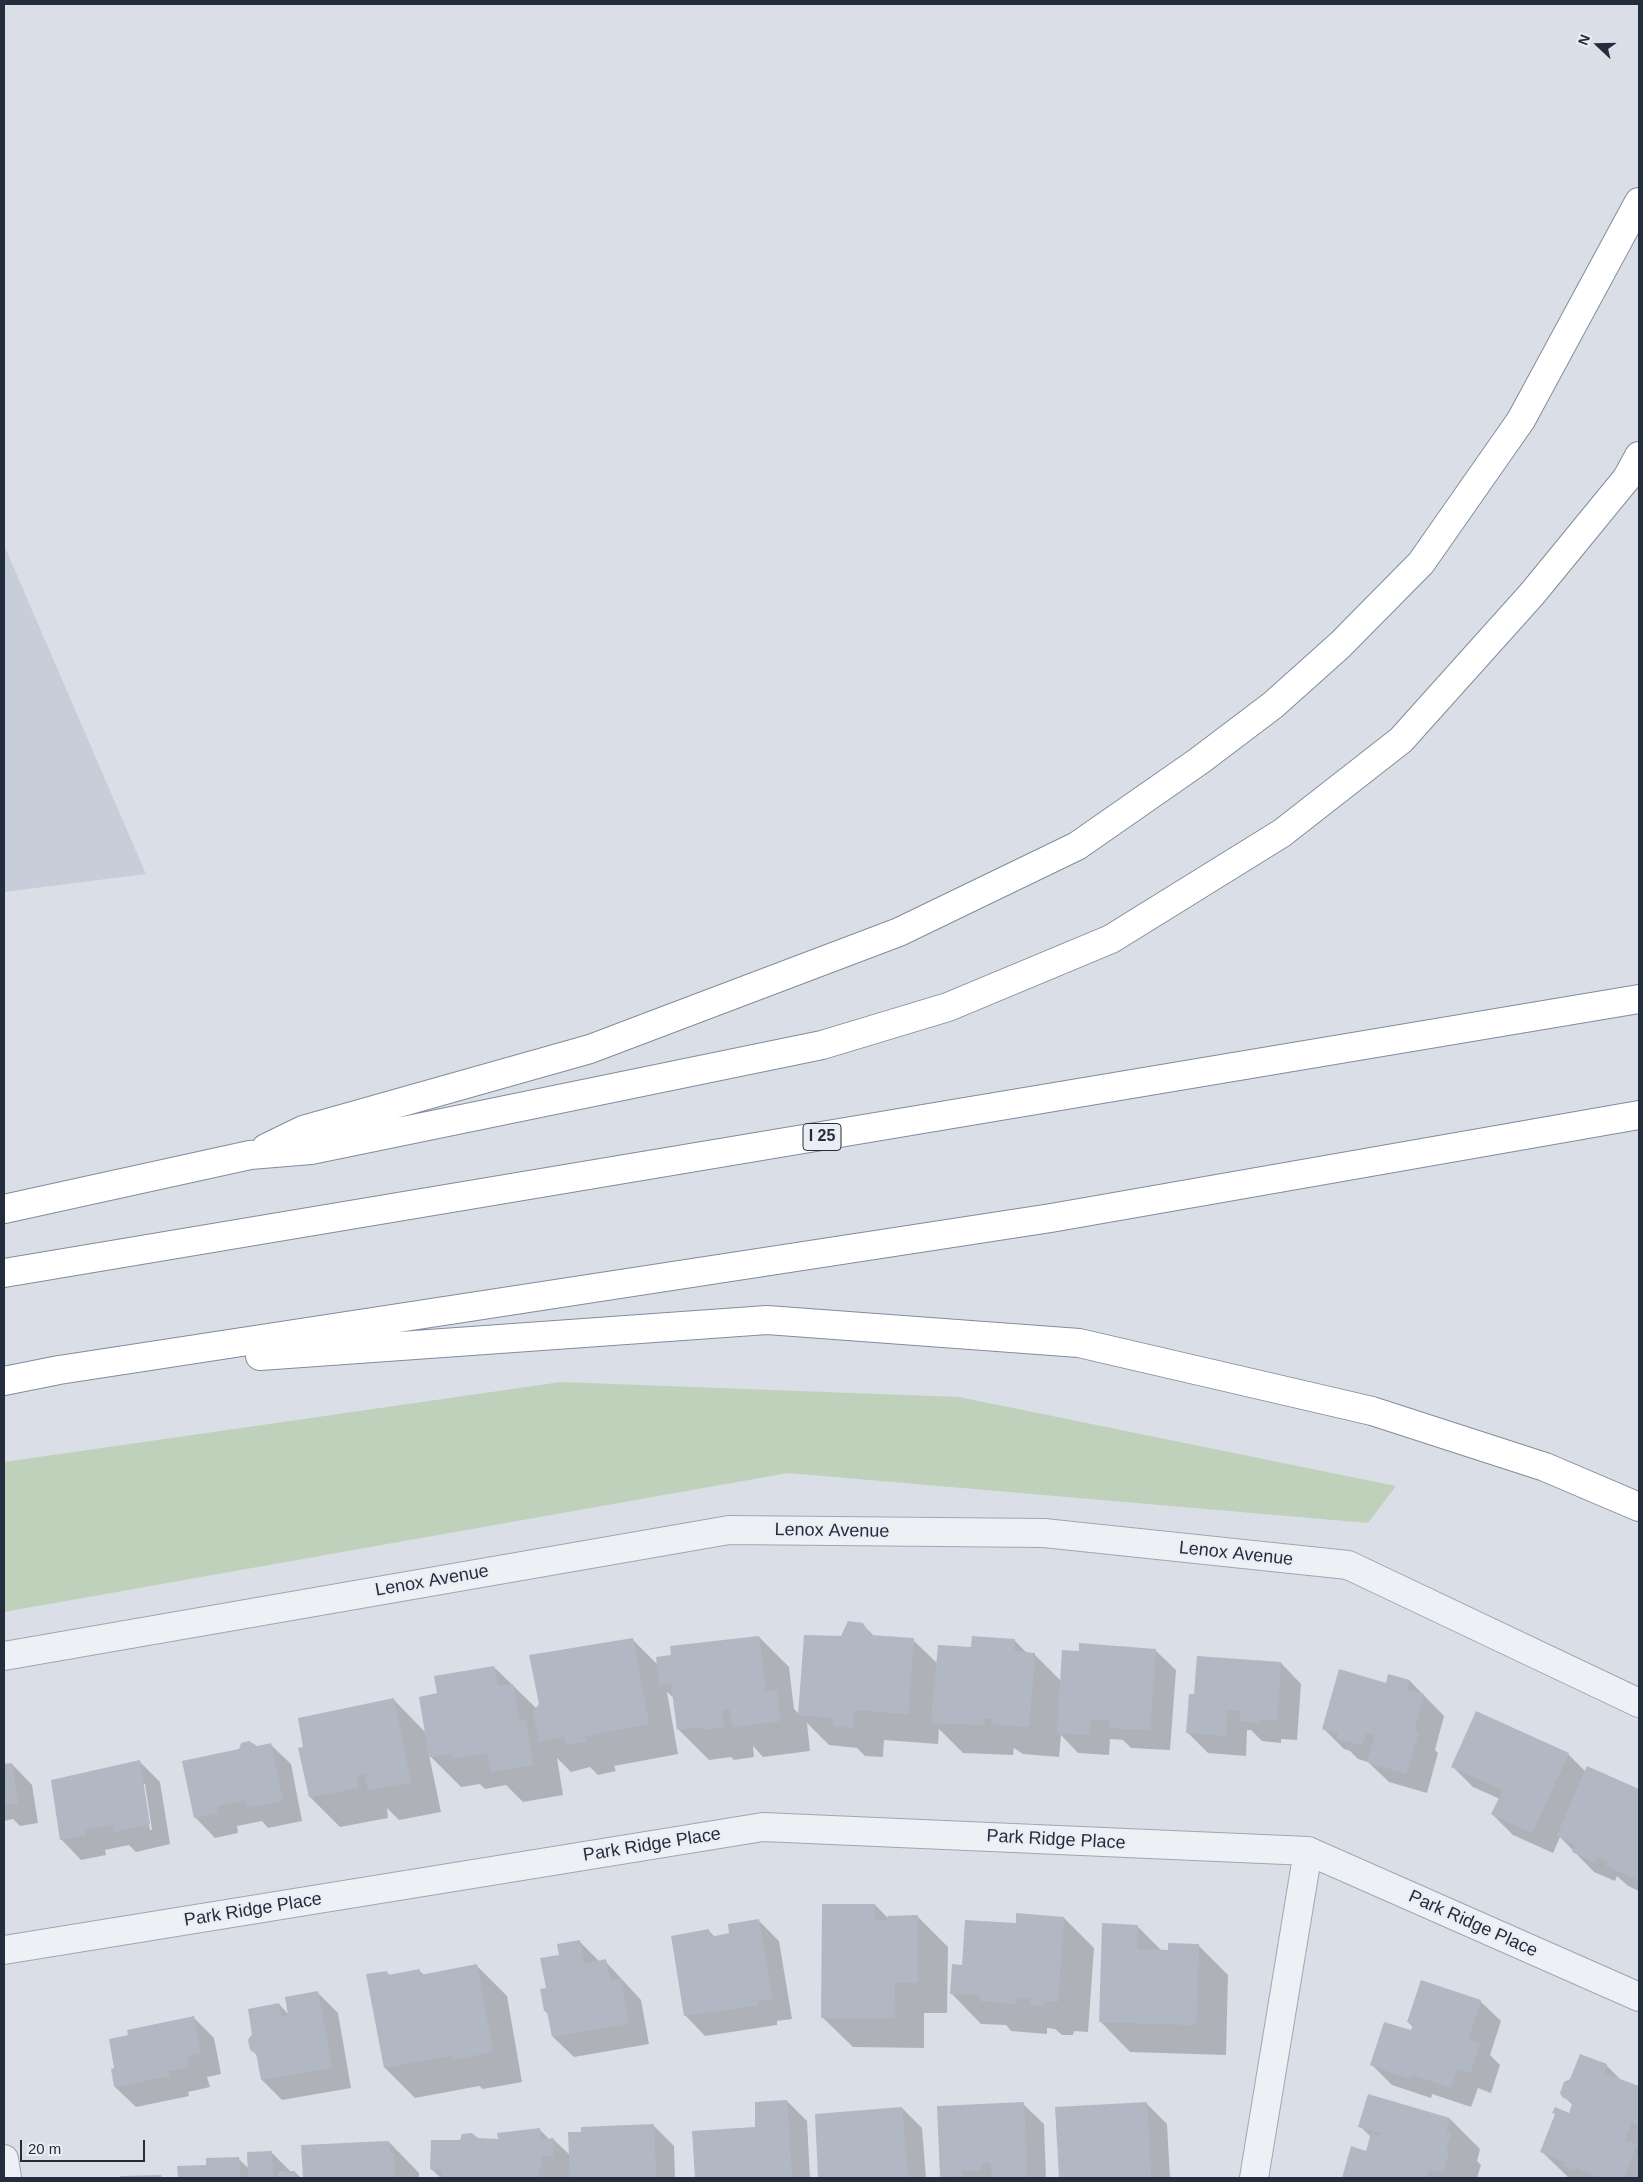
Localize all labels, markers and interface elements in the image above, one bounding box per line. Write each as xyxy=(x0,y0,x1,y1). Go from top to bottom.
north arrow xyxy=(1573,20,1623,70)
text: N xyxy=(1575,32,1593,47)
road number: I 25 xyxy=(803,1124,841,1150)
street label: Lenox Avenue xyxy=(774,1519,890,1543)
street label: Lenox Avenue xyxy=(1178,1537,1294,1571)
street label: Lenox Avenue xyxy=(374,1560,490,1602)
street label: Park Ridge Place xyxy=(582,1823,722,1867)
street label: Park Ridge Place xyxy=(986,1826,1126,1854)
street label: Park Ridge Place xyxy=(1405,1886,1541,1962)
street label: Park Ridge Place xyxy=(183,1888,323,1932)
scale bar xyxy=(22,2130,148,2162)
text: 20 m xyxy=(28,2140,61,2157)

